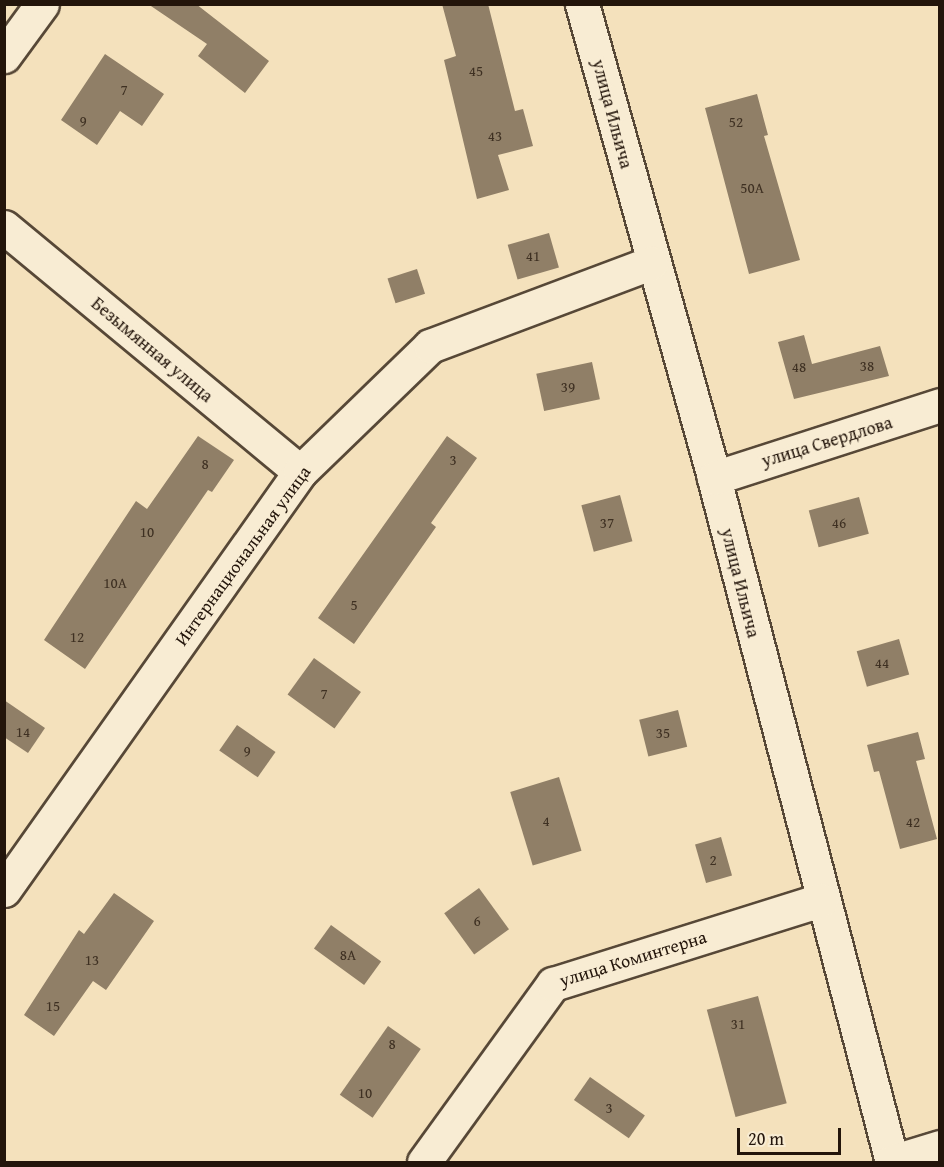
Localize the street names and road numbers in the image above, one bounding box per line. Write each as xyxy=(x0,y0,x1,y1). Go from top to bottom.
street label: улица Ильича xyxy=(587,57,637,171)
street label: Безымянная улица xyxy=(87,293,217,407)
street label: улица Свердлова xyxy=(759,412,895,472)
street label: Интернациональная улица xyxy=(171,462,315,650)
street label: улица Ильича xyxy=(716,526,764,640)
street label: улица Коминтерна xyxy=(557,926,709,992)

